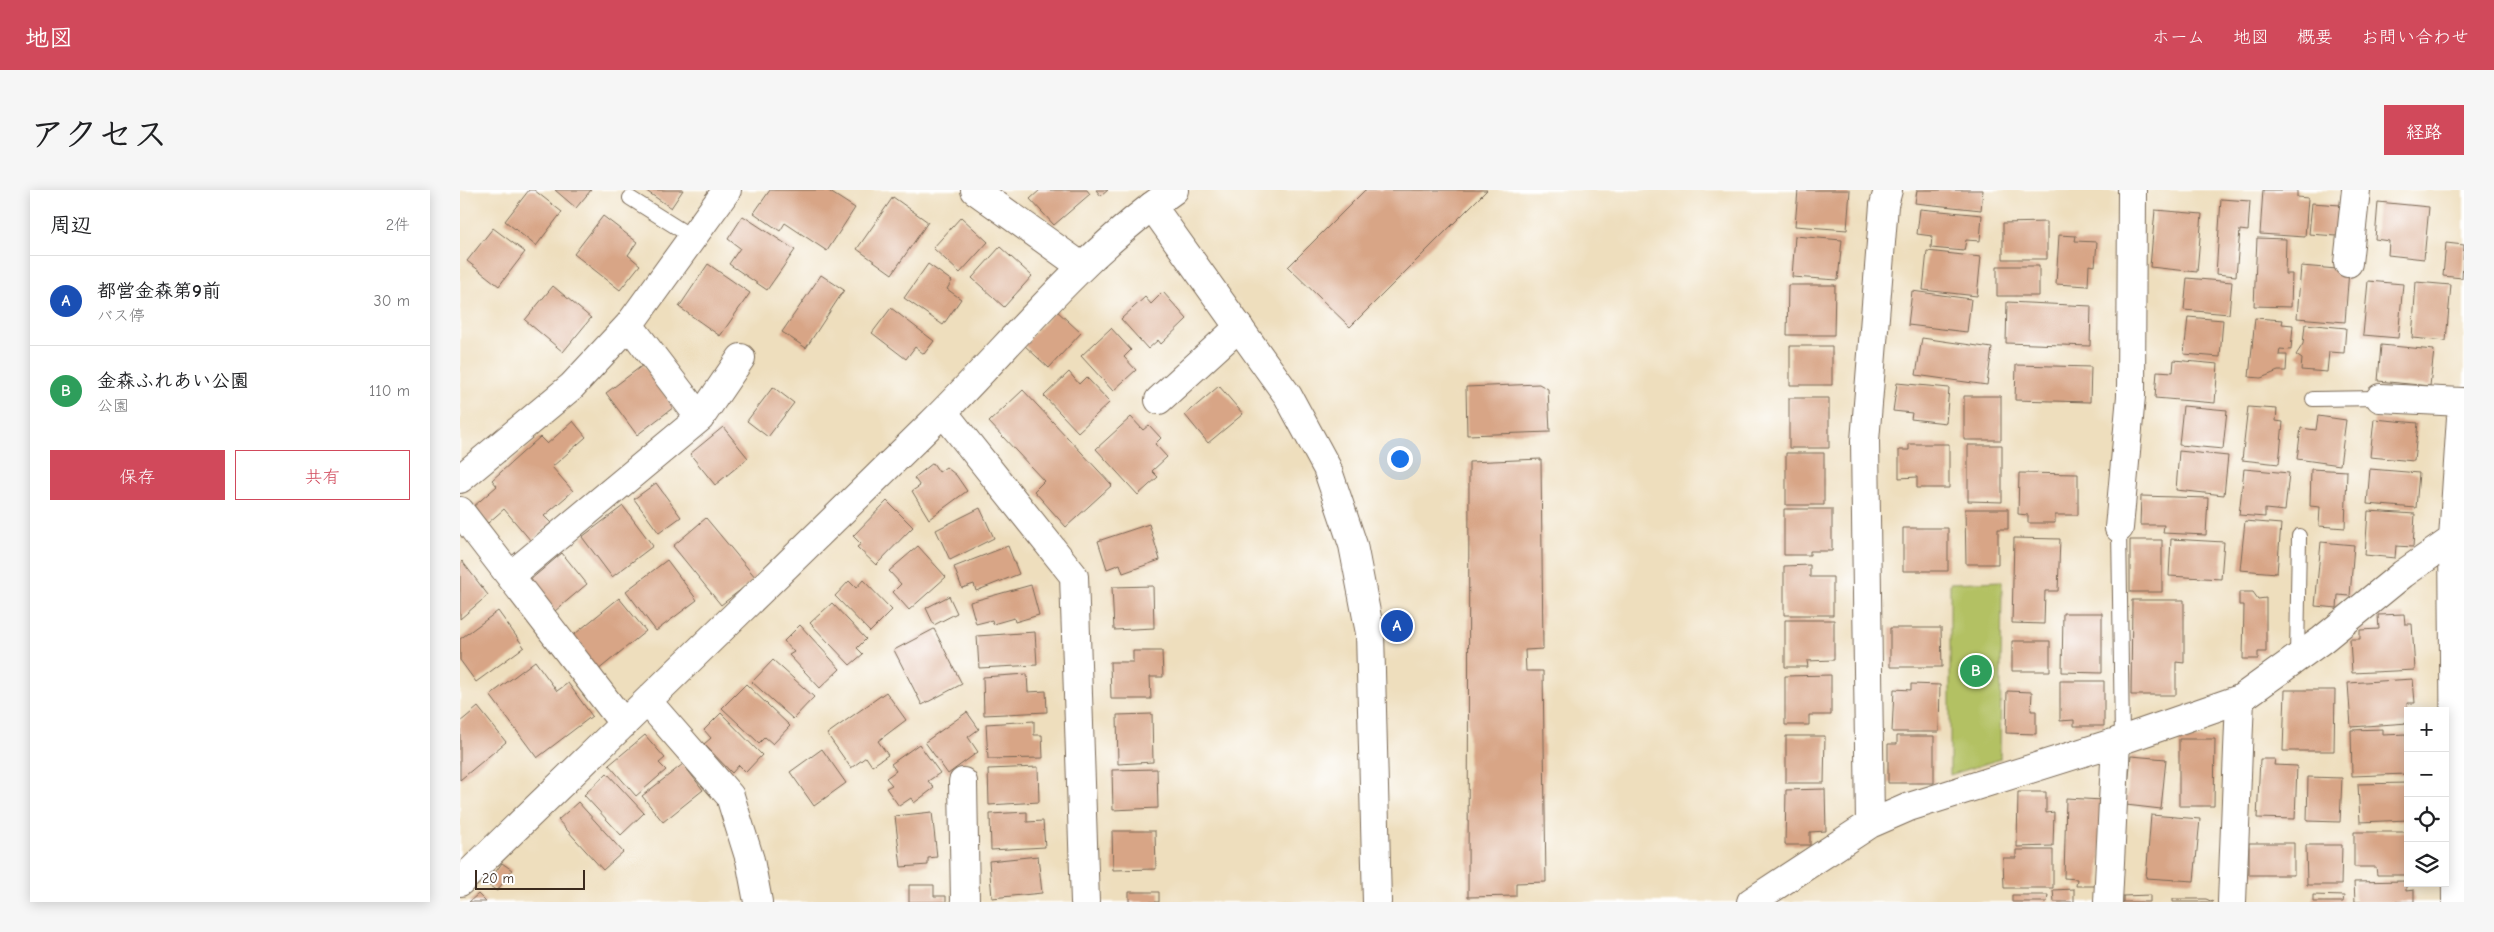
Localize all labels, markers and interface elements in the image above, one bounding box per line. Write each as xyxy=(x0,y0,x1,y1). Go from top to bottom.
text: 地図 xyxy=(25,24,73,52)
text: ホーム xyxy=(2152,27,2205,48)
text: 地図 xyxy=(2233,27,2269,48)
text: 概要 xyxy=(2297,27,2333,48)
text: お問い合わせ xyxy=(2361,27,2469,48)
button: 経路 xyxy=(2384,105,2464,155)
text: アクセス xyxy=(30,114,168,155)
text: 周辺 xyxy=(50,213,92,237)
text: 2件 xyxy=(386,216,410,234)
text: 都営金森第9前 xyxy=(97,280,221,302)
text: A xyxy=(62,292,70,310)
text: 30 m xyxy=(374,292,410,310)
text: バス停 xyxy=(97,307,145,325)
text: 金森ふれあい公園 xyxy=(97,370,249,392)
text: B xyxy=(61,382,71,400)
text: 110 m xyxy=(369,382,410,400)
text: 公園 xyxy=(97,397,129,415)
your location xyxy=(1387,446,1413,472)
button: 保存 xyxy=(50,450,225,500)
button: 共有 xyxy=(235,450,410,500)
pin: A xyxy=(1381,607,1413,645)
pin: B xyxy=(1960,652,1992,690)
map controls xyxy=(2404,707,2449,887)
button: + xyxy=(2404,707,2449,752)
button: − xyxy=(2404,752,2449,797)
button: locate xyxy=(2404,797,2449,842)
button: layers xyxy=(2404,842,2449,887)
scale bar xyxy=(475,867,585,890)
text: 20 m xyxy=(482,870,514,887)

